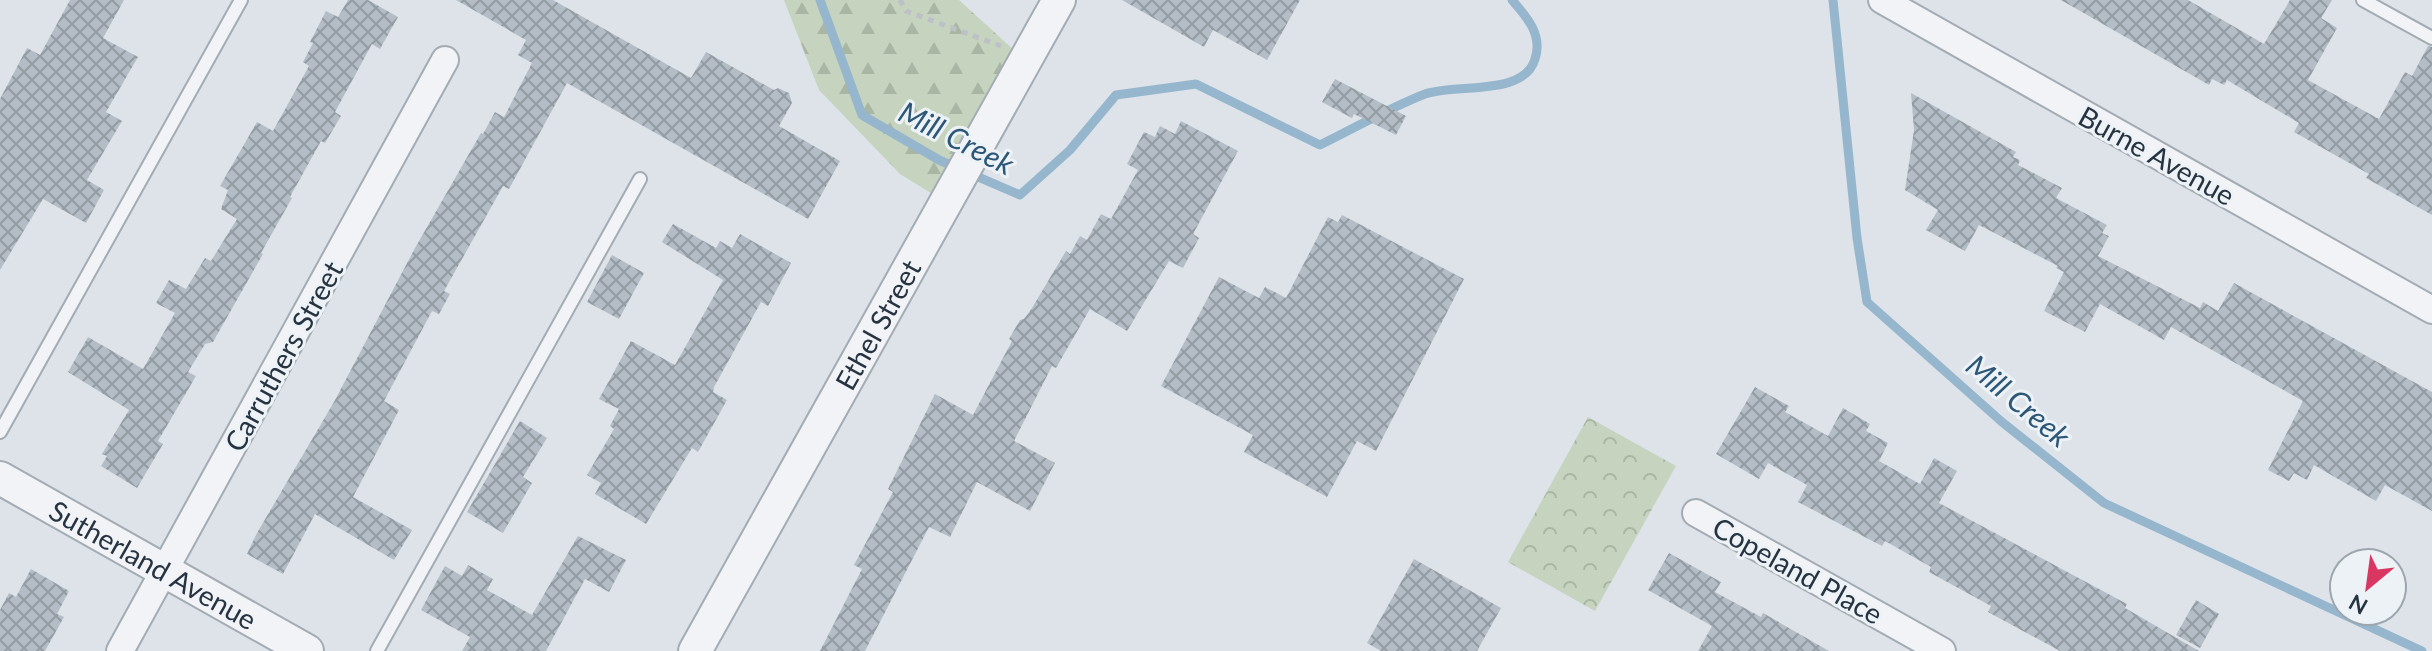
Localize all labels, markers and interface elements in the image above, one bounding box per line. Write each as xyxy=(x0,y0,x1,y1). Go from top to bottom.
water label: Mill Creek xyxy=(893,93,1021,182)
street label: Burne Avenue xyxy=(2073,98,2241,212)
street label: Ethel Street xyxy=(828,254,927,396)
street label: Carruthers Street xyxy=(217,255,349,457)
water label: Mill Creek xyxy=(1960,346,2079,454)
street label: Sutherland Avenue xyxy=(44,493,263,636)
street label: Copeland Place xyxy=(1707,509,1889,631)
north arrow xyxy=(2328,547,2408,627)
text: N xyxy=(2344,589,2372,621)

